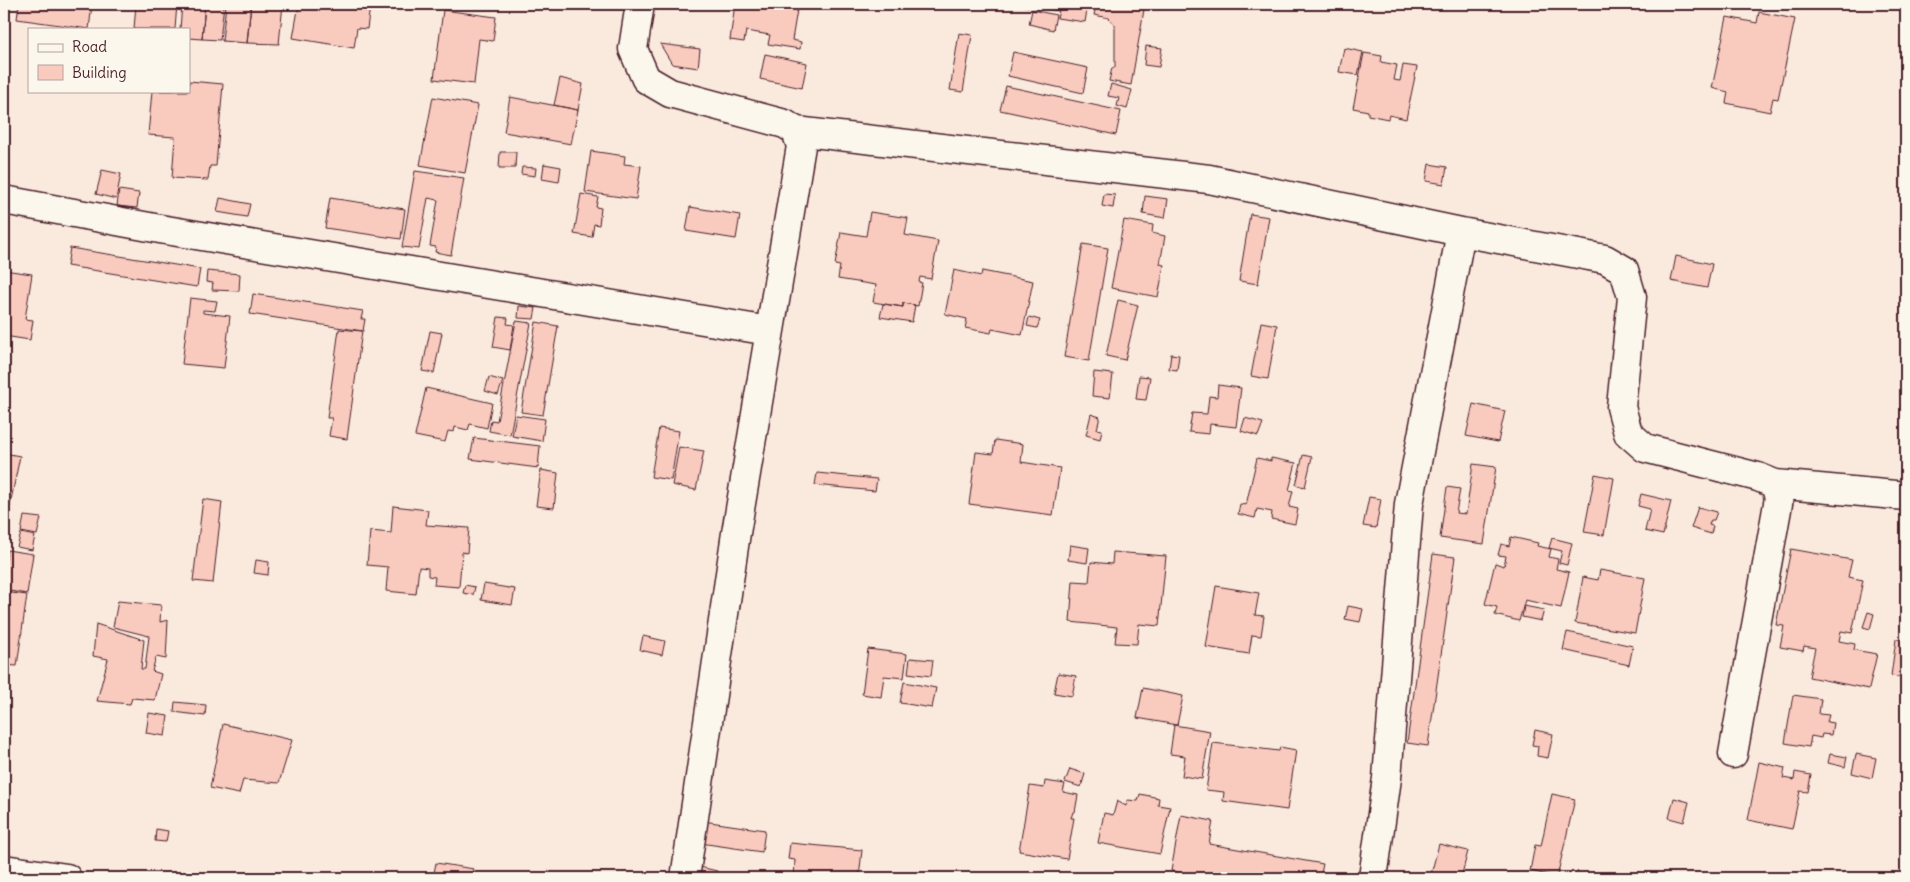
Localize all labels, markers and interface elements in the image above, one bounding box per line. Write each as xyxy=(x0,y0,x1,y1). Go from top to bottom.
legend xyxy=(28,28,190,92)
text: Road xyxy=(72,37,107,56)
text: Building xyxy=(72,63,127,82)

